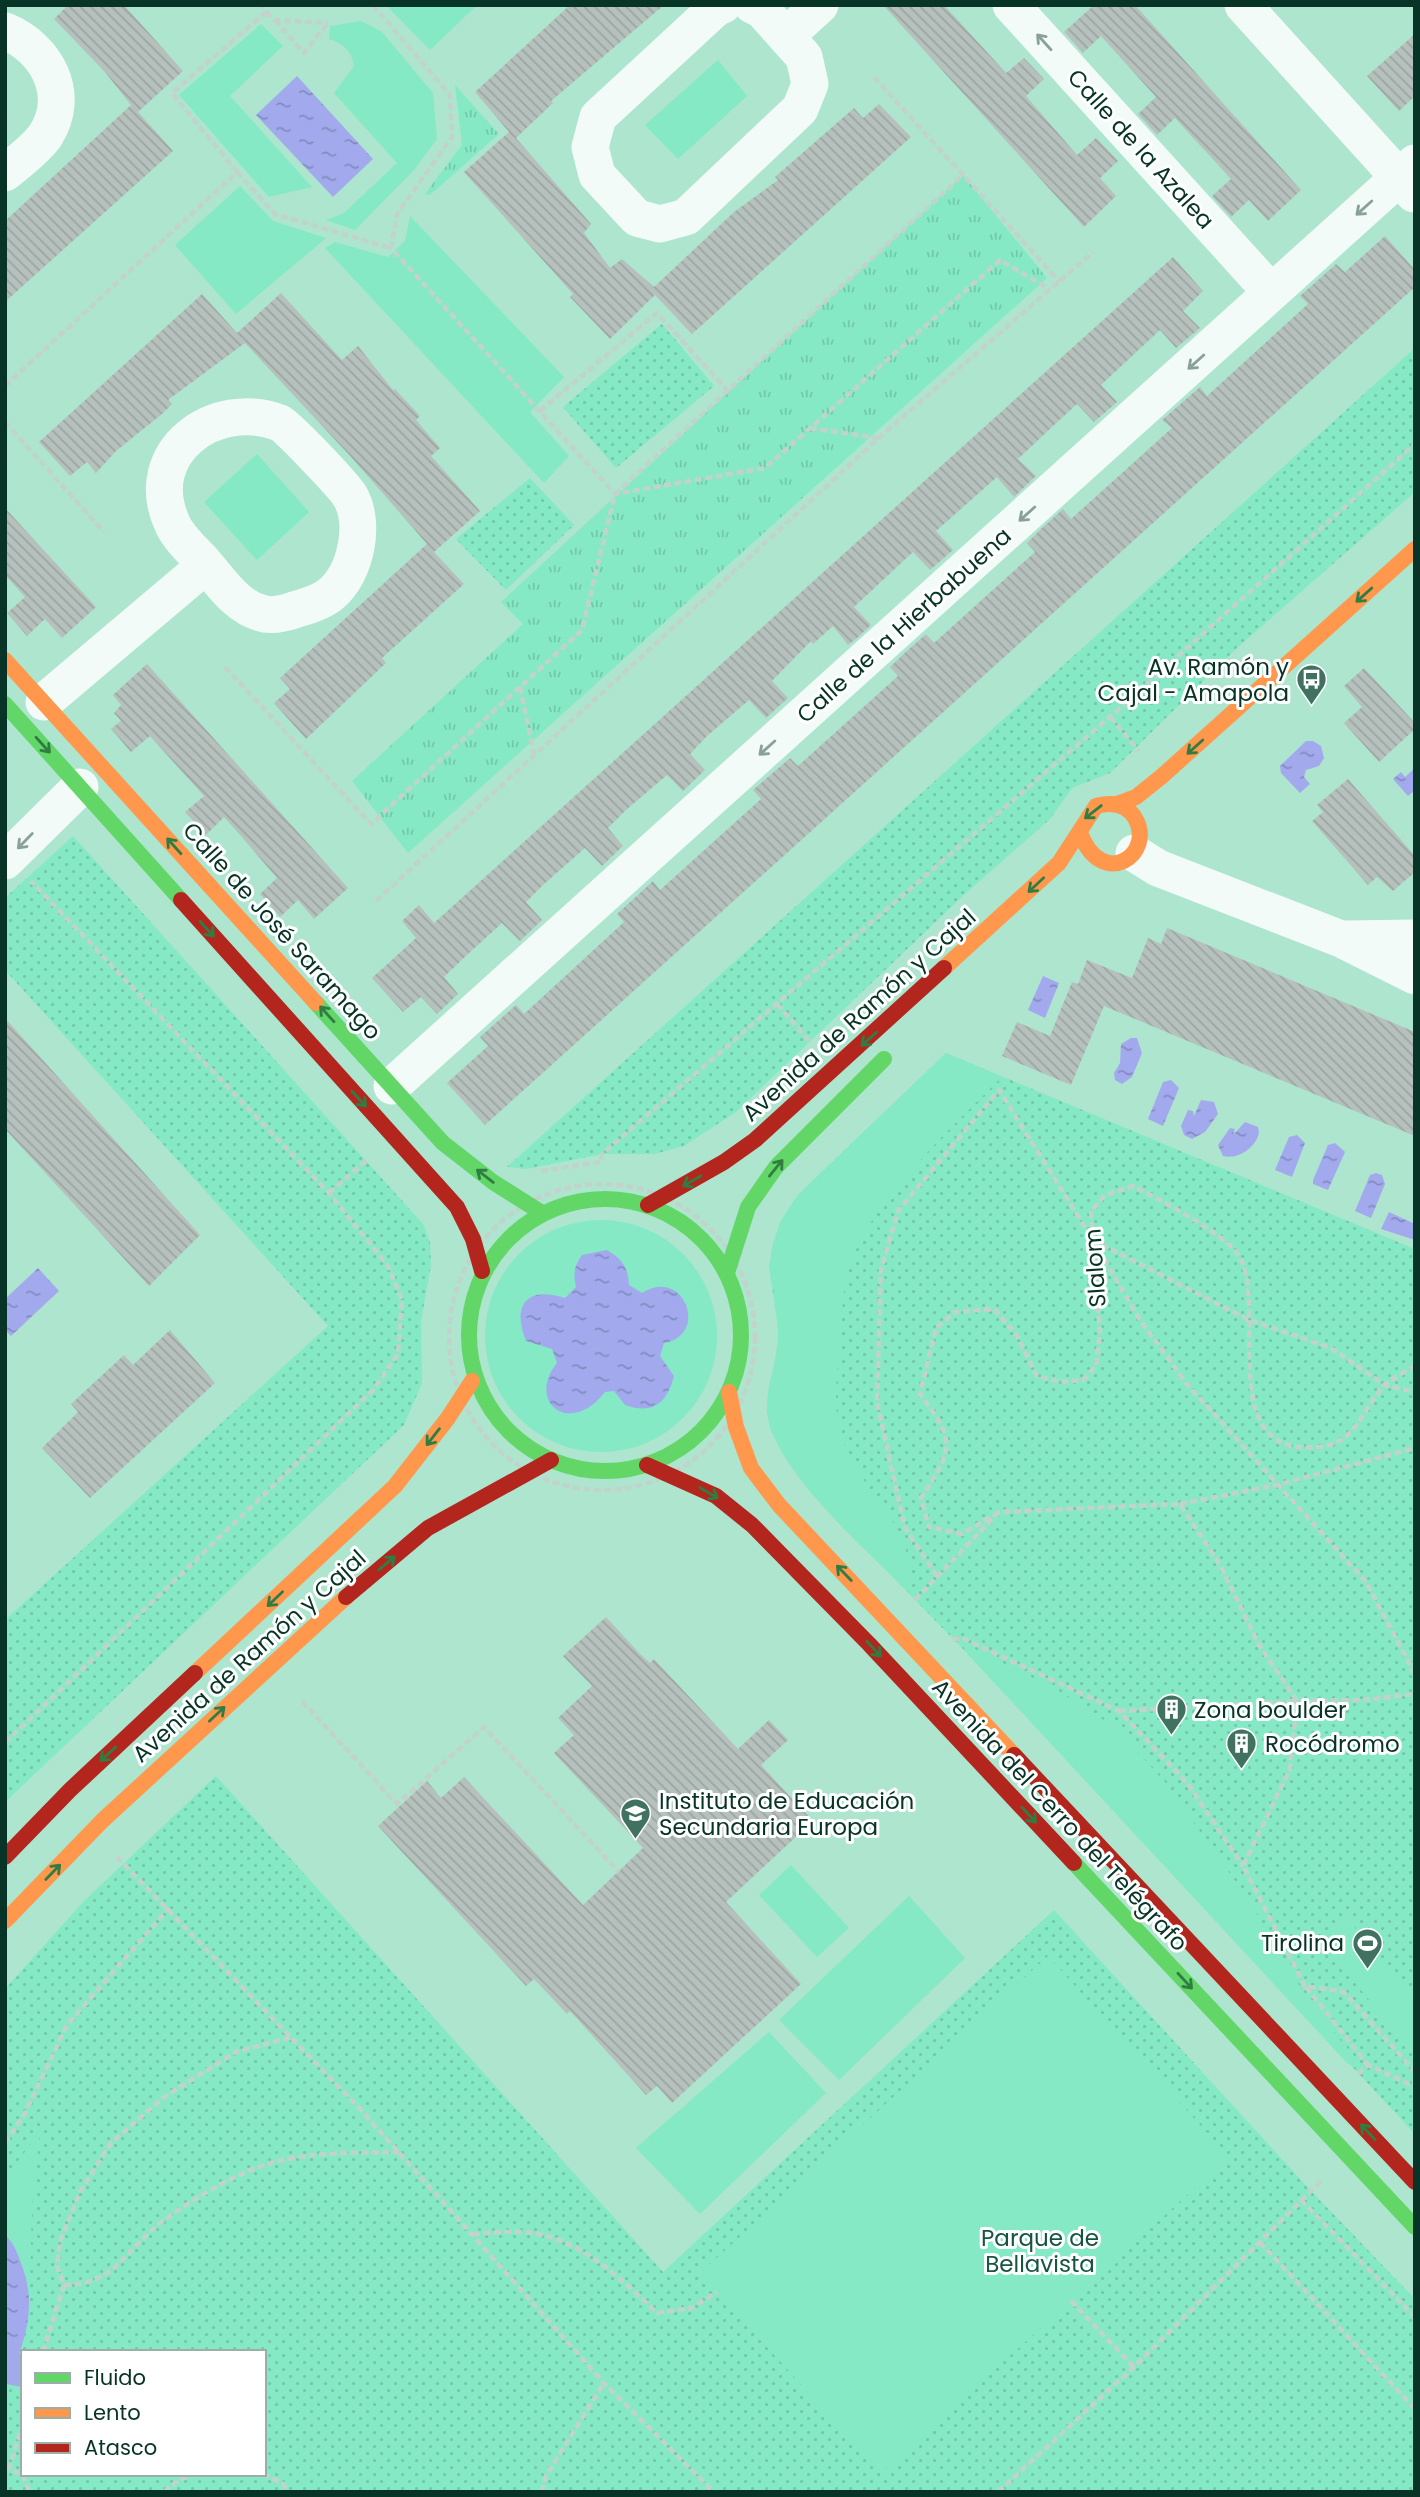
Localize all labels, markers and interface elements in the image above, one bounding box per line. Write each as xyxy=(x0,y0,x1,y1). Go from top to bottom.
one-way arrow xyxy=(1036,34,1053,51)
street label: Calle de la Azalea xyxy=(1060,62,1222,236)
one-way arrow xyxy=(1356,200,1373,217)
one-way arrow xyxy=(1188,353,1205,370)
one-way arrow xyxy=(1018,506,1036,522)
street label: Calle de la Hierbabuena xyxy=(790,520,1018,730)
one-way arrow xyxy=(1356,586,1373,603)
place label: Av. Ramón y Cajal - Amapola xyxy=(1098,651,1289,709)
bus stop icon: Av. Ramón y Cajal - Amapola xyxy=(1295,663,1329,707)
one-way arrow xyxy=(34,736,50,754)
one-way arrow xyxy=(1186,739,1204,755)
one-way arrow xyxy=(758,740,776,756)
one-way arrow xyxy=(1084,804,1103,819)
street label: Calle de José Saramago xyxy=(175,815,389,1047)
one-way arrow xyxy=(16,832,33,849)
one-way arrow xyxy=(166,837,182,855)
one-way arrow xyxy=(1027,877,1045,893)
street label: Avenida de Ramón y Cajal xyxy=(735,901,983,1129)
one-way arrow xyxy=(199,920,215,938)
one-way arrow xyxy=(318,1006,335,1023)
one-way arrow xyxy=(860,1031,878,1047)
one-way arrow xyxy=(351,1090,367,1108)
one-way arrow xyxy=(768,1160,784,1178)
one-way arrow xyxy=(477,1169,495,1184)
one-way arrow xyxy=(682,1174,702,1188)
street label: Slalom xyxy=(1076,1228,1114,1308)
one-way arrow xyxy=(426,1427,441,1445)
one-way arrow xyxy=(699,1486,719,1500)
street label: Avenida de Ramón y Cajal xyxy=(125,1542,373,1770)
one-way arrow xyxy=(377,1555,395,1570)
one-way arrow xyxy=(835,1565,852,1582)
one-way arrow xyxy=(267,1591,284,1608)
one-way arrow xyxy=(865,1641,882,1658)
street label: Avenida del Cerro del Telégrafo xyxy=(925,1672,1195,1958)
building icon: Zona boulder xyxy=(1154,1693,1188,1737)
place label: Zona boulder xyxy=(1194,1694,1347,1726)
one-way arrow xyxy=(208,1706,225,1723)
building icon: Rocódromo xyxy=(1225,1727,1259,1771)
place label: Rocódromo xyxy=(1265,1728,1400,1760)
one-way arrow xyxy=(99,1746,117,1762)
place label: Instituto de Educación Secundaria Europa xyxy=(659,1785,914,1843)
school or university icon: Instituto de Educación Secundaria Europa xyxy=(619,1797,653,1841)
one-way arrow xyxy=(1021,1806,1038,1823)
one-way arrow xyxy=(44,1863,61,1880)
sports icon: Tirolina xyxy=(1350,1926,1384,1970)
place label: Tirolina xyxy=(1261,1927,1344,1959)
one-way arrow xyxy=(1176,1972,1193,1989)
one-way arrow xyxy=(1360,2124,1377,2141)
park label: Parque de Bellavista xyxy=(981,2222,1099,2280)
legend xyxy=(21,2350,266,2476)
text: Fluido xyxy=(84,2363,146,2392)
text: Lento xyxy=(84,2398,141,2427)
text: Atasco xyxy=(84,2433,157,2462)

